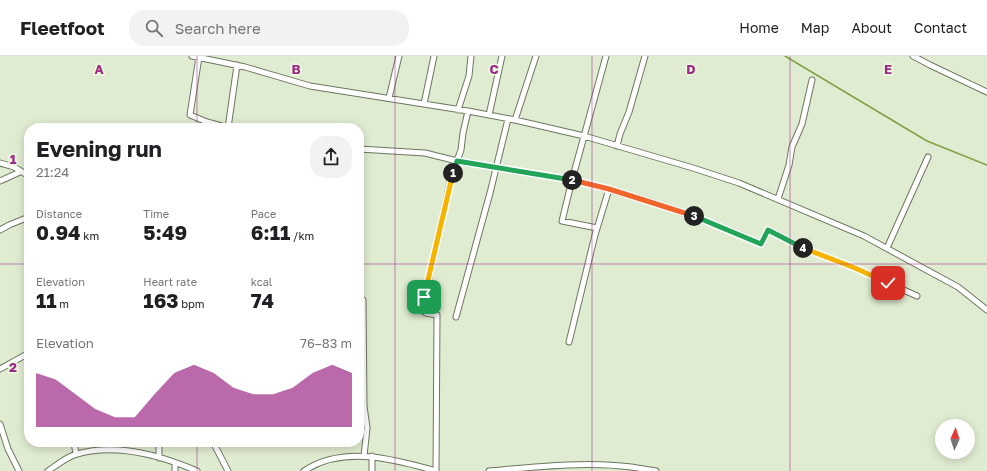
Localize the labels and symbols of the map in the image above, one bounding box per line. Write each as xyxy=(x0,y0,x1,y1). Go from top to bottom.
text: A xyxy=(94,61,104,77)
text: B xyxy=(291,61,301,77)
text: C xyxy=(489,61,499,77)
text: D xyxy=(686,61,696,77)
text: E xyxy=(884,61,892,77)
text: 1 xyxy=(10,151,17,167)
pin: 1 xyxy=(443,163,463,183)
pin: 2 xyxy=(562,170,582,190)
pin: 3 xyxy=(684,206,704,226)
pin: 4 xyxy=(793,238,813,258)
pin xyxy=(871,266,905,300)
pin xyxy=(407,280,441,314)
text: 2 xyxy=(9,359,17,375)
north arrow xyxy=(935,419,975,459)

